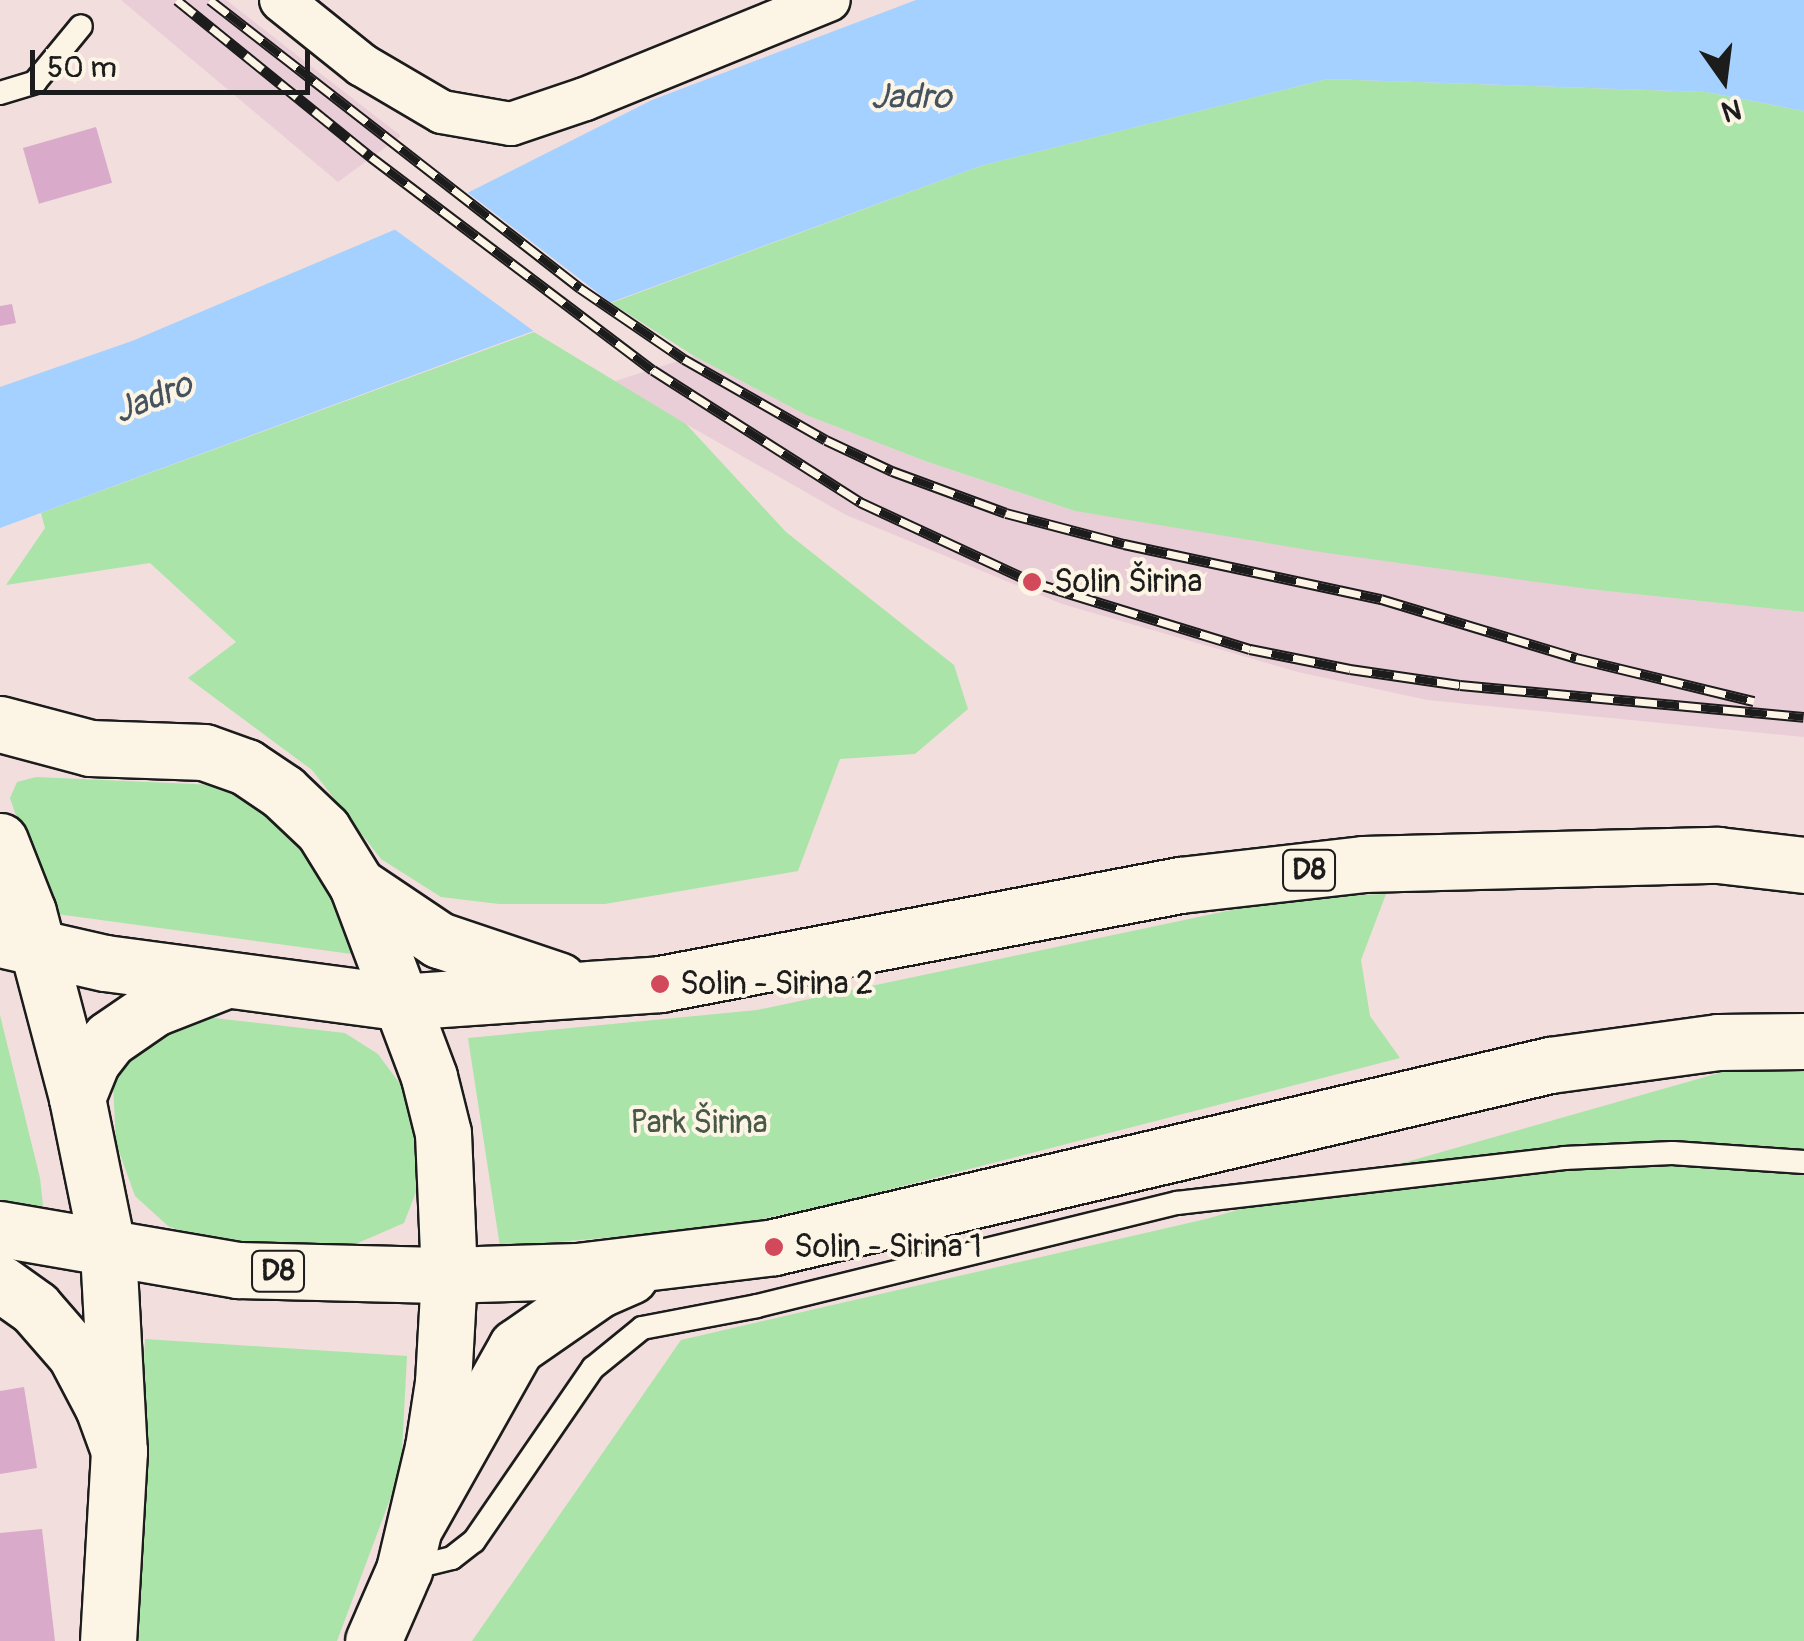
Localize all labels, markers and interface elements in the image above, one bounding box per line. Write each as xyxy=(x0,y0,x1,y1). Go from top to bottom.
scale bar xyxy=(35,30,315,92)
north arrow xyxy=(1674,30,1774,130)
text: 50 m xyxy=(47,49,117,86)
water label: Jadro xyxy=(871,76,951,118)
text: N xyxy=(1718,90,1745,129)
water label: Jadro xyxy=(108,363,198,433)
place label: Solin Širina xyxy=(1054,563,1202,601)
marker: Solin Širina xyxy=(1019,569,1045,595)
road number: D8 xyxy=(1282,845,1336,895)
place label: Solin - Sirina 2 xyxy=(680,965,873,1003)
marker: Solin - Sirina 2 xyxy=(649,973,671,995)
park label: Park Širina xyxy=(630,1104,768,1142)
place label: Solin - Sirina 1 xyxy=(794,1228,982,1266)
marker: Solin - Sirina 1 xyxy=(763,1236,785,1258)
road number: D8 xyxy=(250,1246,306,1296)

